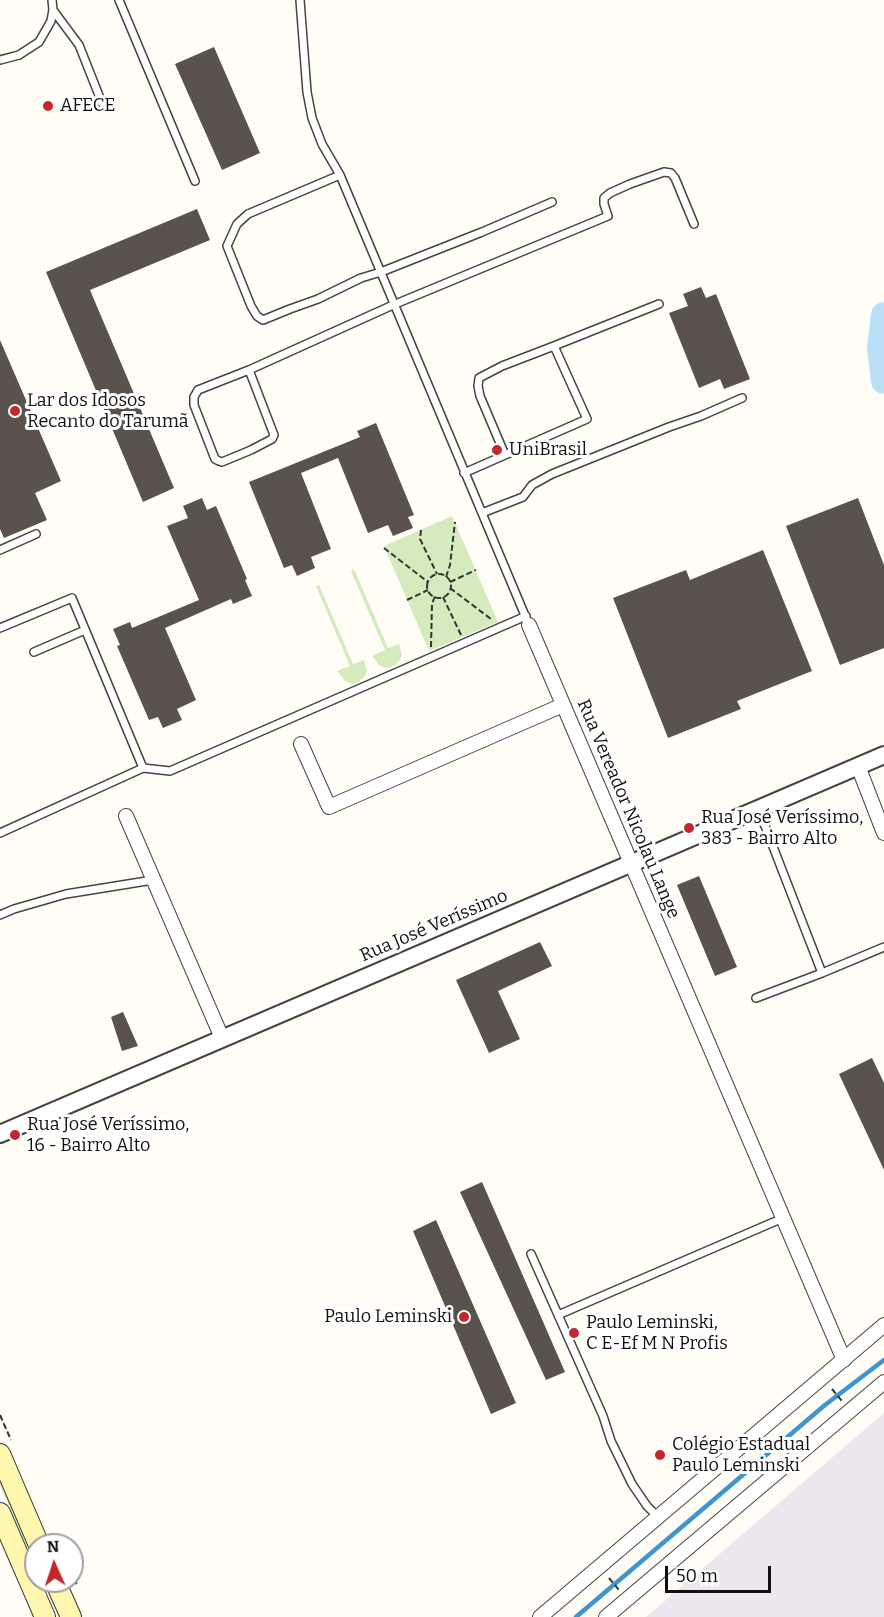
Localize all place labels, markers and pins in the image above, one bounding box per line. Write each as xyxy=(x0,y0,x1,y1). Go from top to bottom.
place label: AFECE xyxy=(60,95,115,117)
marker: AFECE xyxy=(41,99,55,113)
place label: Lar dos Idosos Recanto do Tarumã xyxy=(27,390,189,432)
marker: Lar dos Idosos Recanto do Tarumã xyxy=(8,404,22,418)
place label: UniBrasil xyxy=(509,439,587,461)
marker: UniBrasil xyxy=(490,443,504,457)
place label: Rua José Veríssimo, 383 - Bairro Alto xyxy=(701,807,863,850)
marker: Rua José Veríssimo, 383 - Bairro Alto xyxy=(682,821,696,835)
place label: Rua José Veríssimo, 16 - Bairro Alto xyxy=(27,1114,189,1156)
marker: Rua José Veríssimo, 16 - Bairro Alto xyxy=(8,1128,22,1142)
place label: Paulo Leminski xyxy=(324,1306,452,1328)
marker: Paulo Leminski xyxy=(457,1310,471,1324)
place label: Paulo Leminski, C E-Ef M N Profis xyxy=(586,1312,728,1354)
marker: Paulo Leminski, C E-Ef M N Profis xyxy=(567,1326,581,1340)
place label: Colégio Estadual Paulo Leminski xyxy=(672,1434,810,1476)
marker: Colégio Estadual Paulo Leminski xyxy=(653,1448,667,1462)

